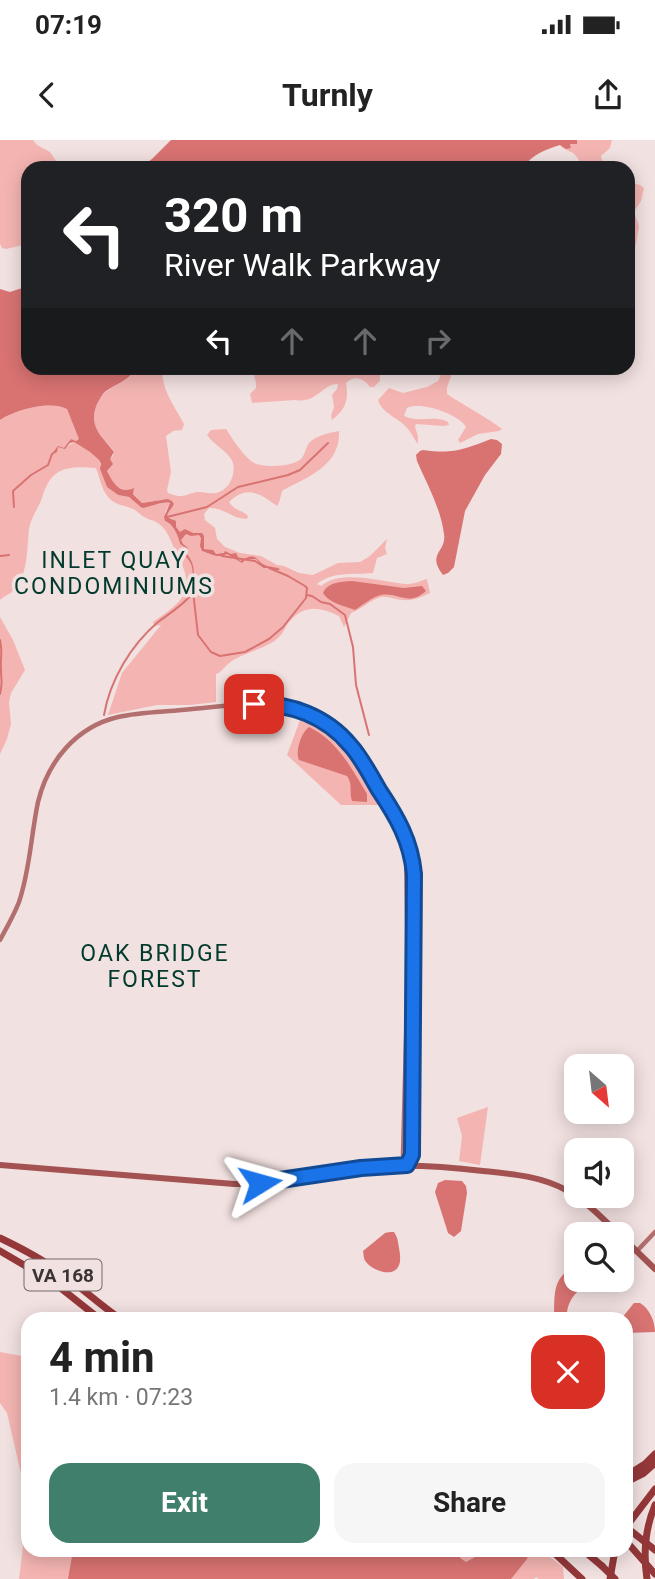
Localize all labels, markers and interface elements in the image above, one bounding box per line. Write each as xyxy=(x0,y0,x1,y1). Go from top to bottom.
text: 07:19 xyxy=(35,10,102,40)
icon: back xyxy=(28,76,66,114)
text: Turnly xyxy=(282,76,373,114)
icon: share xyxy=(589,76,627,114)
text: 320 m xyxy=(164,187,303,244)
icon: left xyxy=(49,189,140,280)
text: River Walk Parkway xyxy=(164,246,441,284)
icon: left xyxy=(200,322,238,360)
icon: ahead xyxy=(273,322,311,360)
icon: ahead xyxy=(346,322,384,360)
icon: right xyxy=(419,322,457,360)
district label: INLET QUAY CONDOMINIUMS xyxy=(14,547,214,600)
pin xyxy=(224,674,284,734)
icon: arrive xyxy=(235,685,273,723)
district label: OAK BRIDGE FOREST xyxy=(80,940,230,993)
north arrow xyxy=(564,1054,634,1124)
map controls xyxy=(564,1054,634,1292)
button: sound xyxy=(564,1138,634,1208)
position arrow xyxy=(223,1146,297,1220)
button: search xyxy=(564,1222,634,1292)
road number: VA 168 xyxy=(24,1260,102,1290)
text: 4 min xyxy=(49,1333,155,1382)
button: close xyxy=(531,1335,605,1409)
text: 1.4 km · 07:23 xyxy=(49,1384,193,1411)
button: Exit xyxy=(49,1463,320,1543)
button: Share xyxy=(334,1463,605,1543)

